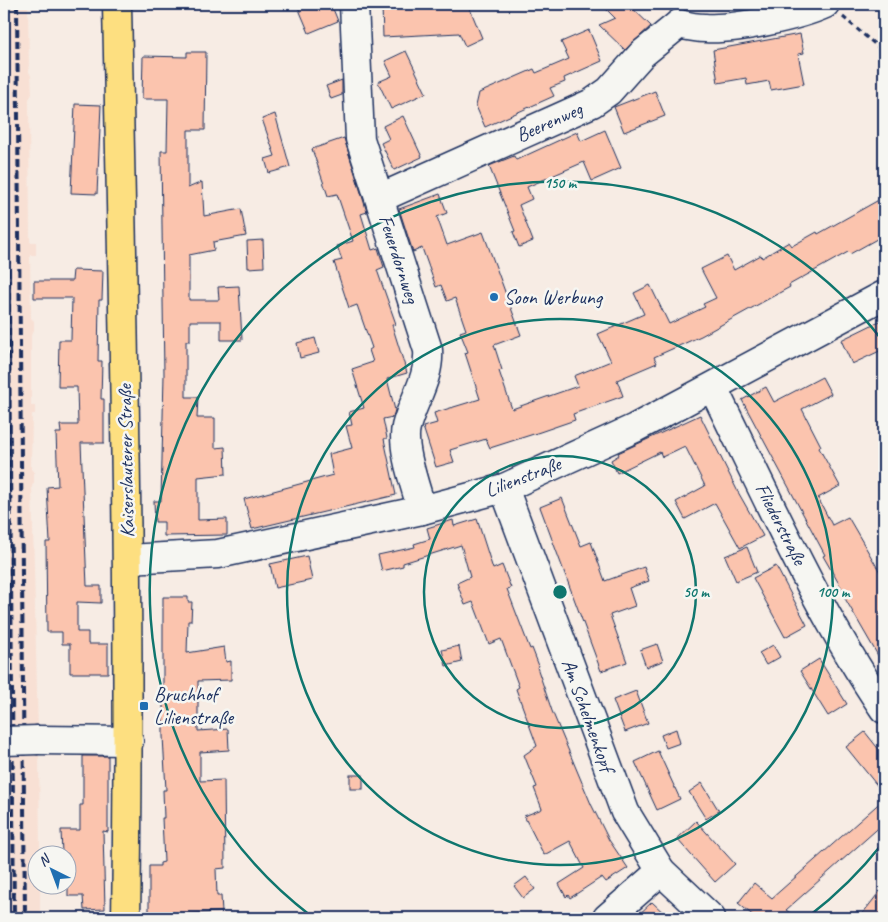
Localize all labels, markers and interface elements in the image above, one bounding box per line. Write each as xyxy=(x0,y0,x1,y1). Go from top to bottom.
street label: Beerenweg xyxy=(512,96,587,148)
text: 150 m xyxy=(544,174,578,193)
street label: Feuerdornweg xyxy=(373,212,426,308)
place label: Soon Werbung xyxy=(504,285,604,310)
marker: Soon Werbung xyxy=(488,291,500,303)
street label: Kaiserslauterer Straße xyxy=(112,383,140,538)
street label: Lilienstraße xyxy=(482,451,566,503)
street label: Fliederstraße xyxy=(750,479,813,570)
centre of rings xyxy=(551,583,569,601)
text: 50 m xyxy=(683,583,710,602)
text: 100 m xyxy=(817,583,851,602)
street label: Am Schelmenkopf xyxy=(556,656,622,779)
place label: Bruchhof Lilienstraße xyxy=(154,682,234,730)
marker: Bruchhof Lilienstraße xyxy=(138,700,150,712)
north arrow xyxy=(28,844,78,894)
text: N xyxy=(35,850,54,870)

